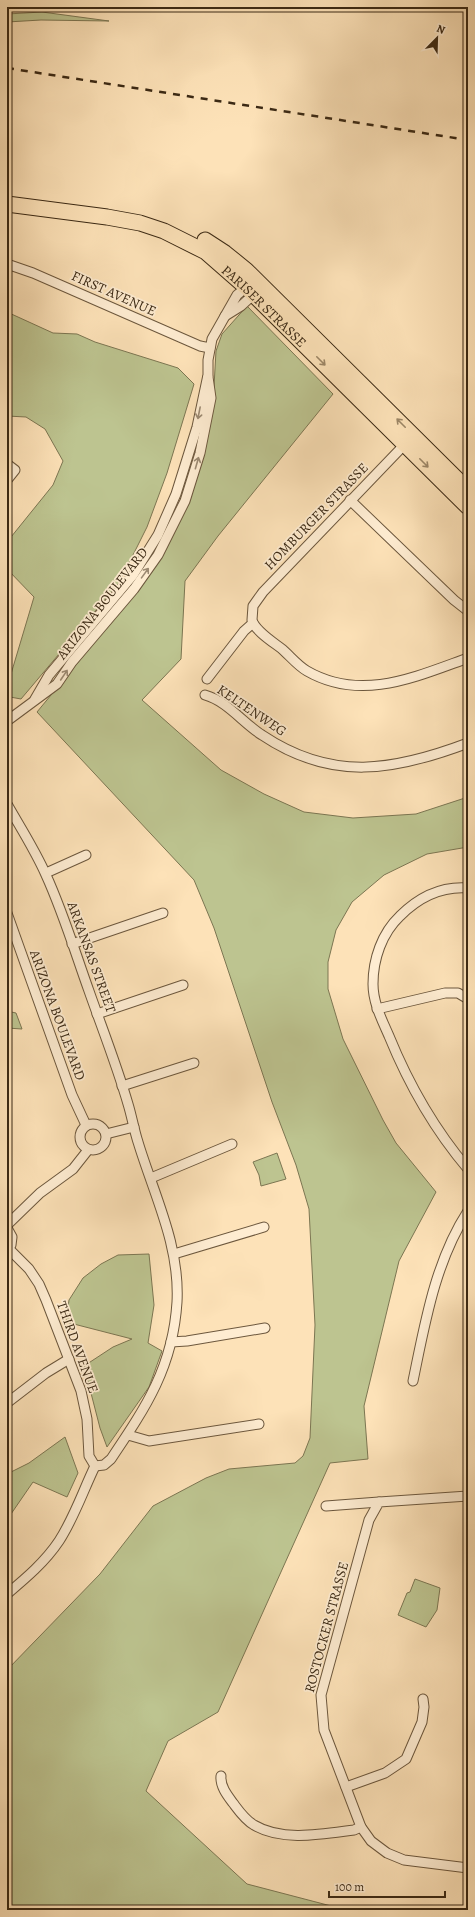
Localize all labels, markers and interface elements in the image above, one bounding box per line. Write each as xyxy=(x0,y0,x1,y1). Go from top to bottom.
north arrow xyxy=(417,18,457,58)
text: N xyxy=(434,21,447,38)
street label: PARISER STRASSE xyxy=(217,261,310,352)
street label: FIRST AVENUE xyxy=(68,266,159,321)
one-way arrow xyxy=(316,356,326,366)
one-way arrow xyxy=(195,406,203,419)
one-way arrow xyxy=(396,418,406,428)
one-way arrow xyxy=(194,457,201,470)
one-way arrow xyxy=(419,458,429,468)
street label: HOMBURGER STRASSE xyxy=(260,459,373,574)
street label: ARIZONA BOULEVARD xyxy=(52,543,152,664)
one-way arrow xyxy=(141,568,149,579)
one-way arrow xyxy=(60,669,68,680)
street label: KELTENWEG xyxy=(213,680,290,741)
street label: ARKANSAS STREET xyxy=(62,898,121,1016)
street label: ARIZONA BOULEVARD xyxy=(25,946,90,1083)
street label: THIRD AVENUE xyxy=(52,1298,103,1396)
street label: ROSTOCKER STRASSE xyxy=(300,1560,353,1695)
scale bar xyxy=(329,1873,445,1899)
text: 100 m xyxy=(335,1879,364,1895)

